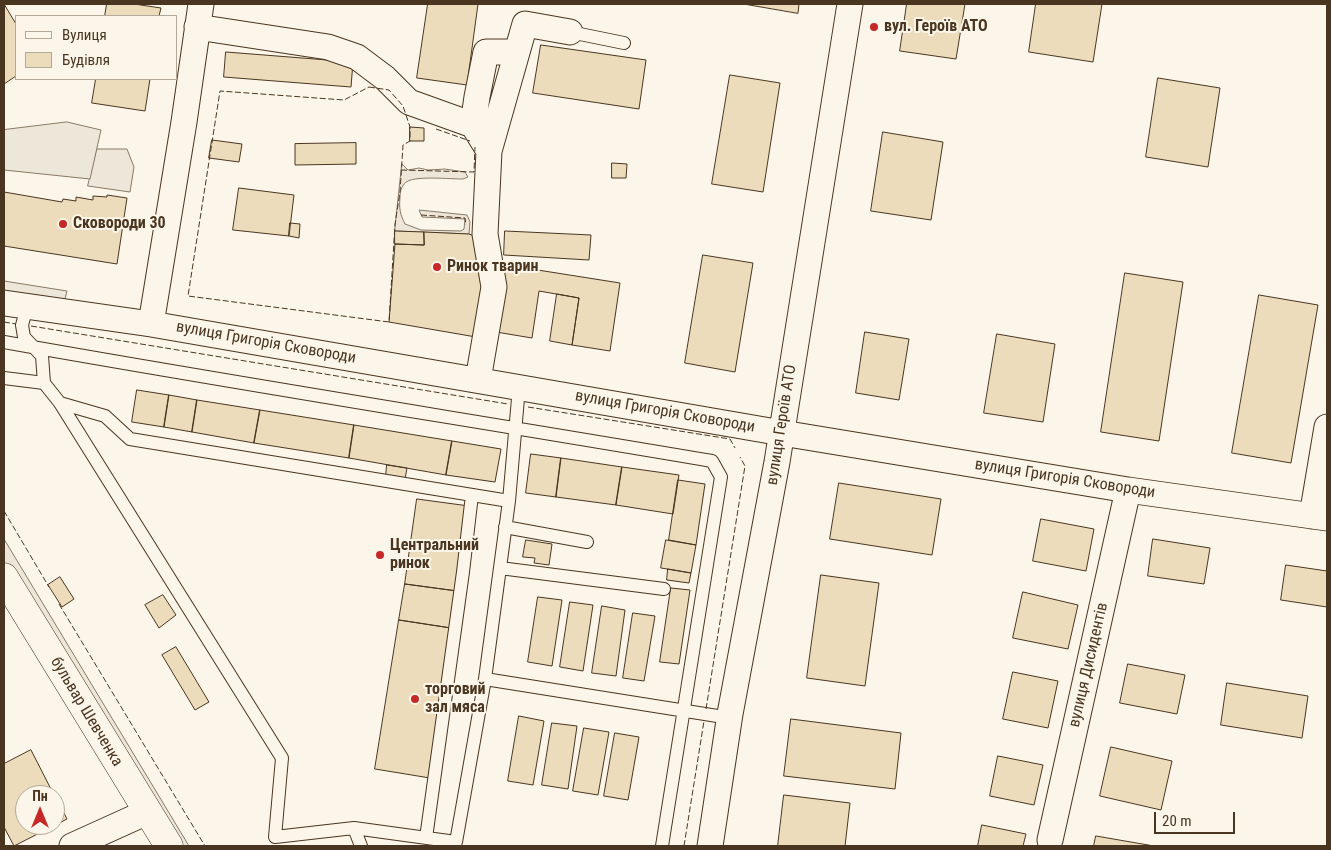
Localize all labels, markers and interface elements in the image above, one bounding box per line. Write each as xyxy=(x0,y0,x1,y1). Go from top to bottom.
legend xyxy=(15,15,178,80)
place label: вул. Героїв АТО xyxy=(884,17,988,37)
marker: вул. Героїв АТО xyxy=(868,21,880,33)
text: Вулиця xyxy=(62,26,107,44)
text: Будівля xyxy=(62,51,110,69)
place label: Сковороди 30 xyxy=(73,214,166,234)
marker: Сковороди 30 xyxy=(57,218,69,230)
place label: Ринок тварин xyxy=(447,257,538,277)
marker: Ринок тварин xyxy=(431,261,443,273)
street label: вулиця Григорія Сковороди xyxy=(175,318,357,368)
street label: вулиця Героїв АТО xyxy=(763,363,801,487)
street label: вулиця Григорія Сковороди xyxy=(574,387,756,437)
street label: вулиця Григорія Сковороди xyxy=(973,455,1157,503)
place label: Центральний ринок xyxy=(390,536,479,574)
marker: Центральний ринок xyxy=(374,549,386,561)
street label: вулиця Дисидентів xyxy=(1065,601,1113,729)
street label: бульвар Шевченка xyxy=(46,654,126,770)
place label: торговий зал мяса xyxy=(425,680,486,718)
marker: торговий зал мяса xyxy=(409,693,421,705)
north arrow xyxy=(15,785,65,835)
text: Пн xyxy=(32,788,48,804)
scale bar xyxy=(1156,802,1237,834)
text: 20 m xyxy=(1162,812,1192,830)

